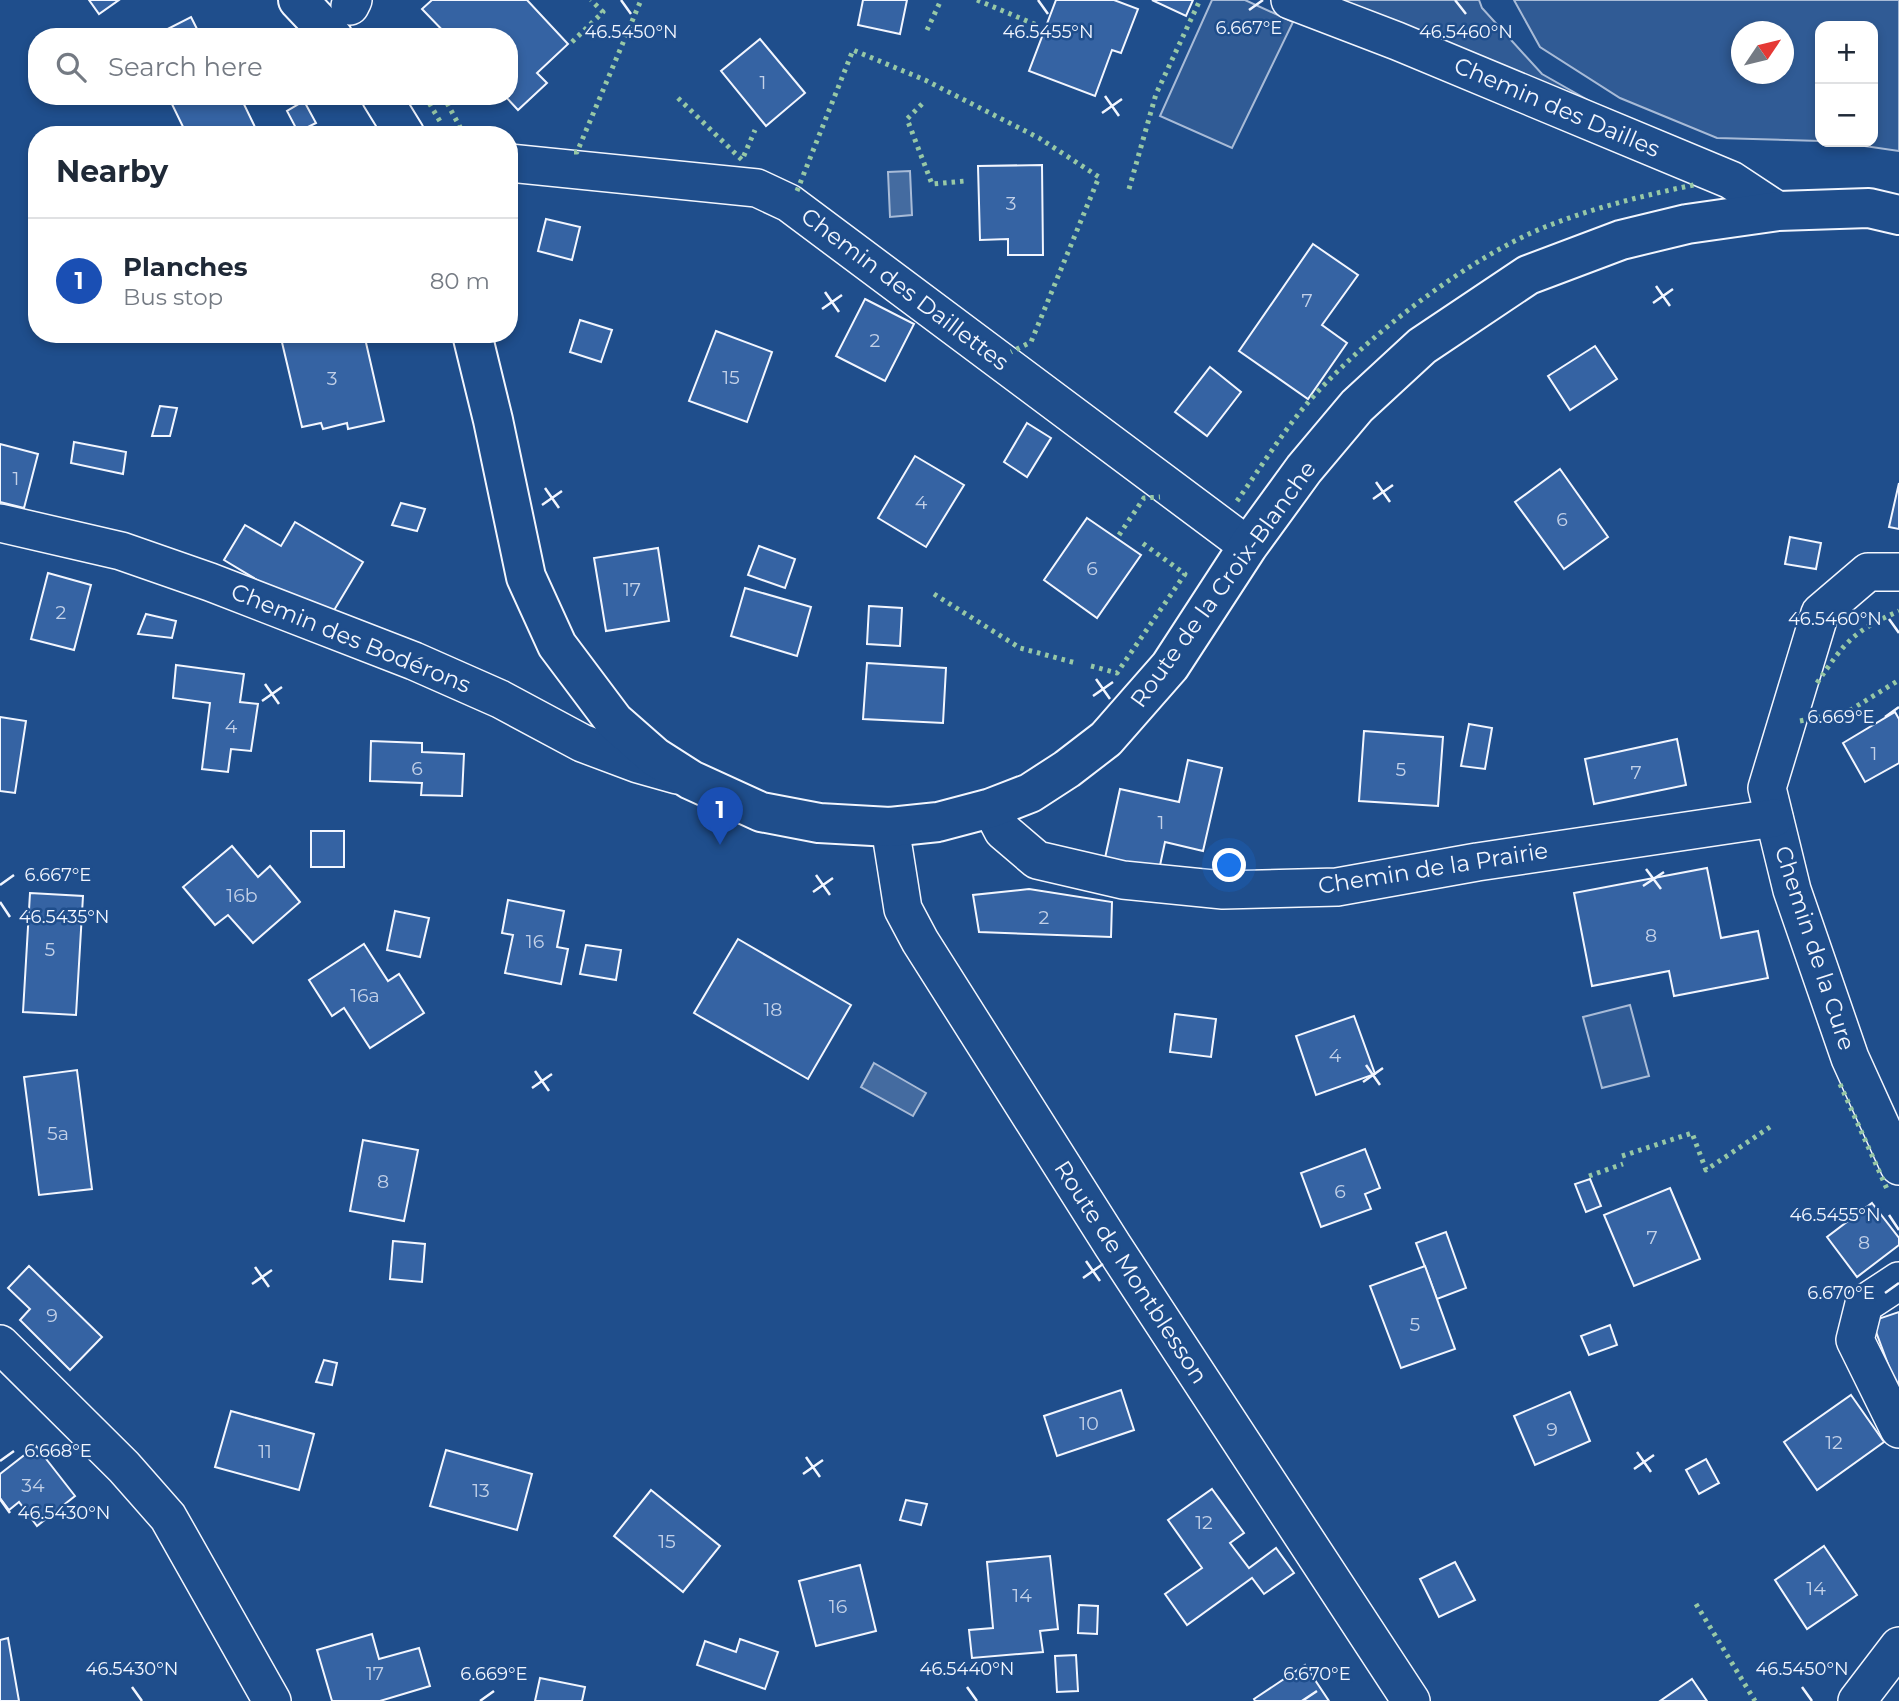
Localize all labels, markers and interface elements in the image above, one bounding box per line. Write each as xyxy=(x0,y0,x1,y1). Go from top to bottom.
text: 6.667°E xyxy=(1216,17,1282,39)
text: 46.5450°N xyxy=(584,21,678,43)
text: 46.5455°N xyxy=(1002,21,1094,43)
text: 46.5460°N xyxy=(1419,21,1513,43)
north arrow xyxy=(1731,21,1794,84)
map controls xyxy=(1815,21,1878,147)
button: + xyxy=(1815,21,1878,84)
search box xyxy=(28,28,518,105)
icon: search xyxy=(52,48,90,86)
text: Search here xyxy=(108,51,263,83)
street label: Chemin des Dailles xyxy=(1450,51,1664,163)
house number: 1 xyxy=(760,71,766,94)
button: − xyxy=(1815,84,1878,147)
text: Nearby xyxy=(56,153,168,190)
house number: 3 xyxy=(1006,192,1016,215)
street label: Chemin des Daillettes xyxy=(796,202,1014,376)
text: Planches xyxy=(123,251,248,283)
text: 1 xyxy=(74,267,84,295)
text: 80 m xyxy=(430,267,490,295)
text: Bus stop xyxy=(123,283,223,311)
house number: 7 xyxy=(1301,289,1313,312)
house number: 2 xyxy=(870,329,881,352)
house number: 15 xyxy=(722,366,740,389)
house number: 3 xyxy=(327,367,337,390)
street label: Route de la Croix-Blanche xyxy=(1124,455,1322,713)
house number: 1 xyxy=(13,467,19,490)
house number: 4 xyxy=(915,491,928,514)
house number: 6 xyxy=(1556,508,1568,531)
house number: 6 xyxy=(1086,557,1098,580)
street label: Chemin des Bodérons xyxy=(227,577,475,699)
house number: 17 xyxy=(623,578,641,601)
house number: 2 xyxy=(56,601,67,624)
text: 46.5460°N xyxy=(1788,608,1882,630)
text: 6.669°E xyxy=(1807,706,1875,728)
house number: 4 xyxy=(225,715,238,738)
house number: 1 xyxy=(1871,742,1877,765)
house number: 6 xyxy=(411,757,423,780)
house number: 5 xyxy=(1396,758,1407,781)
house number: 7 xyxy=(1630,761,1642,784)
pin: 1 xyxy=(697,787,743,845)
house number: 1 xyxy=(1158,811,1164,834)
street label: Chemin de la Prairie xyxy=(1316,836,1550,900)
street label: Chemin de la Cure xyxy=(1769,842,1861,1054)
your location xyxy=(1212,848,1246,882)
text: 6.667°E xyxy=(25,864,91,886)
house number: 16b xyxy=(226,884,258,907)
text: 46.5435°N xyxy=(19,906,109,928)
house number: 2 xyxy=(1039,906,1050,929)
house number: 8 xyxy=(1645,924,1657,947)
house number: 16 xyxy=(526,930,544,953)
house number: 5 xyxy=(45,938,56,961)
house number: 16a xyxy=(350,984,380,1007)
house number: 18 xyxy=(764,998,782,1021)
house number: 4 xyxy=(1329,1044,1342,1067)
house number: 5a xyxy=(47,1122,69,1145)
street label: Route de Montblesson xyxy=(1048,1155,1214,1389)
house number: 8 xyxy=(377,1170,389,1193)
house number: 6 xyxy=(1334,1180,1346,1203)
text: 46.5455°N xyxy=(1789,1204,1881,1226)
house number: 7 xyxy=(1646,1226,1658,1249)
house number: 8 xyxy=(1858,1231,1870,1254)
text: 6.670°E xyxy=(1807,1282,1875,1304)
house number: 9 xyxy=(46,1304,58,1327)
house number: 5 xyxy=(1410,1313,1421,1336)
house number: 10 xyxy=(1079,1412,1099,1435)
house number: 9 xyxy=(1546,1418,1558,1441)
house number: 12 xyxy=(1825,1431,1843,1454)
text: 6.668°E xyxy=(24,1440,92,1462)
house number: 11 xyxy=(258,1440,272,1463)
house number: 34 xyxy=(21,1474,45,1497)
house number: 13 xyxy=(472,1479,490,1502)
text: 46.5430°N xyxy=(18,1502,110,1524)
house number: 12 xyxy=(1195,1511,1213,1534)
house number: 15 xyxy=(658,1530,676,1553)
house number: 14 xyxy=(1806,1577,1826,1600)
house number: 14 xyxy=(1012,1584,1032,1607)
house number: 16 xyxy=(829,1595,847,1618)
text: 46.5430°N xyxy=(86,1658,178,1680)
text: 46.5440°N xyxy=(920,1658,1014,1680)
text: 46.5450°N xyxy=(1755,1658,1849,1680)
house number: 17 xyxy=(366,1662,384,1685)
text: 6.669°E xyxy=(460,1663,528,1685)
text: 6.670°E xyxy=(1283,1663,1351,1685)

